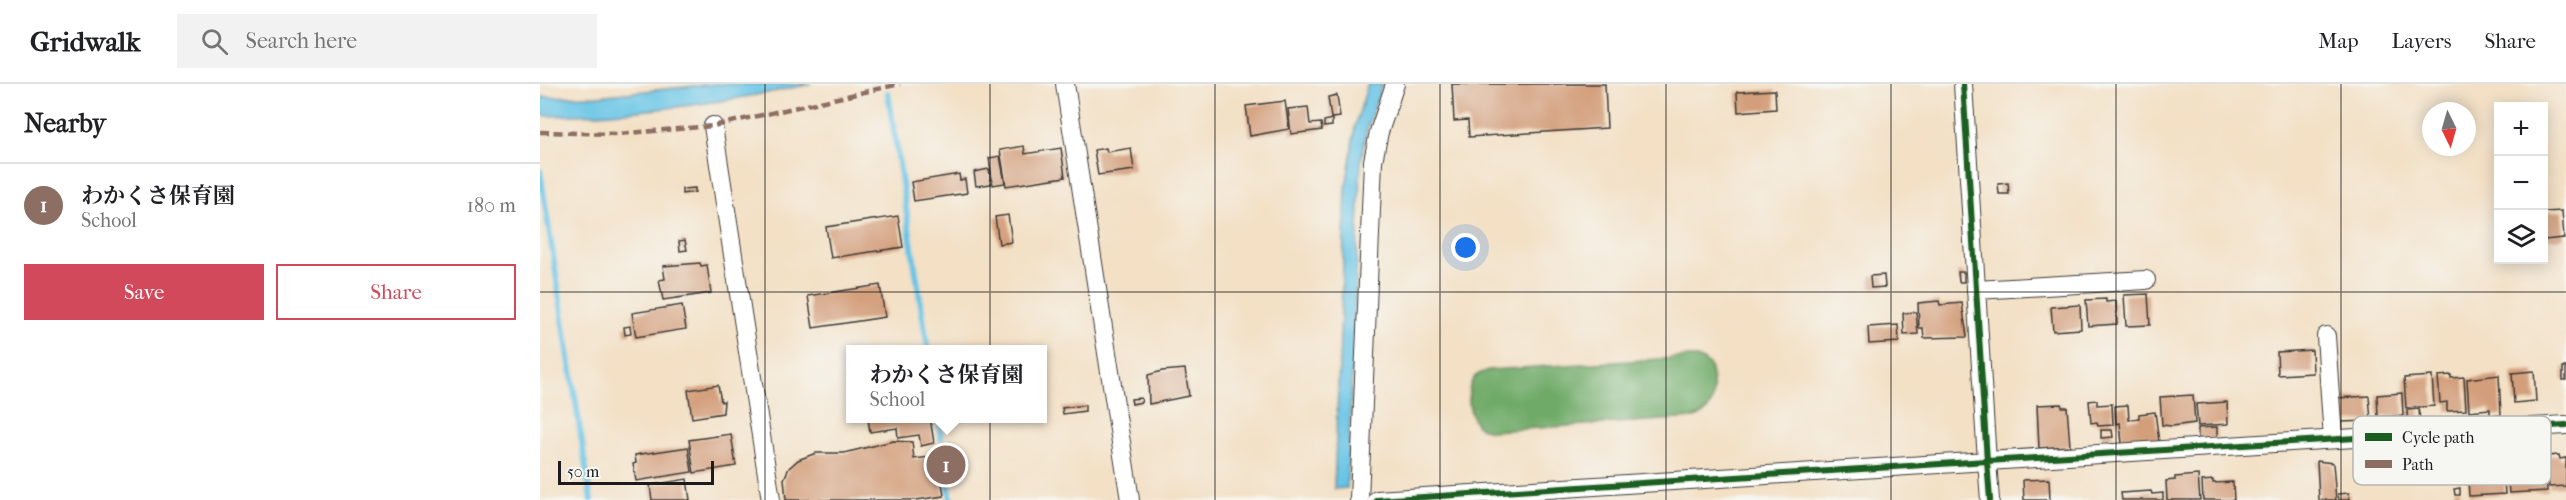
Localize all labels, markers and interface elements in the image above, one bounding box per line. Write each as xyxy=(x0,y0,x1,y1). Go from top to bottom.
search box xyxy=(177,14,597,68)
text: Gridwalk xyxy=(30,25,141,58)
icon: search xyxy=(198,25,231,58)
text: Search here xyxy=(246,28,357,54)
text: Map xyxy=(2318,29,2359,53)
text: Layers xyxy=(2392,29,2451,53)
text: Share xyxy=(2484,29,2536,53)
north arrow xyxy=(2422,102,2476,156)
map controls xyxy=(2494,102,2548,264)
button: + xyxy=(2494,102,2548,156)
text: Nearby xyxy=(24,108,106,139)
button: − xyxy=(2494,156,2548,210)
text: わかくさ保育園 xyxy=(81,183,235,209)
text: 1 xyxy=(40,194,47,217)
text: 180 m xyxy=(467,194,516,217)
text: School xyxy=(81,209,137,232)
button: layers xyxy=(2494,210,2548,264)
your location xyxy=(1451,233,1480,262)
button: Save xyxy=(24,264,264,320)
button: Share xyxy=(276,264,516,320)
popup xyxy=(846,345,1047,423)
text: わかくさ保育園 xyxy=(869,362,1024,388)
text: School xyxy=(869,388,925,411)
legend xyxy=(2353,416,2551,485)
text: Cycle path xyxy=(2402,428,2474,447)
pin: 1 xyxy=(926,442,966,488)
text: Path xyxy=(2402,455,2434,474)
scale bar xyxy=(558,458,714,486)
text: 50 m xyxy=(567,462,599,481)

